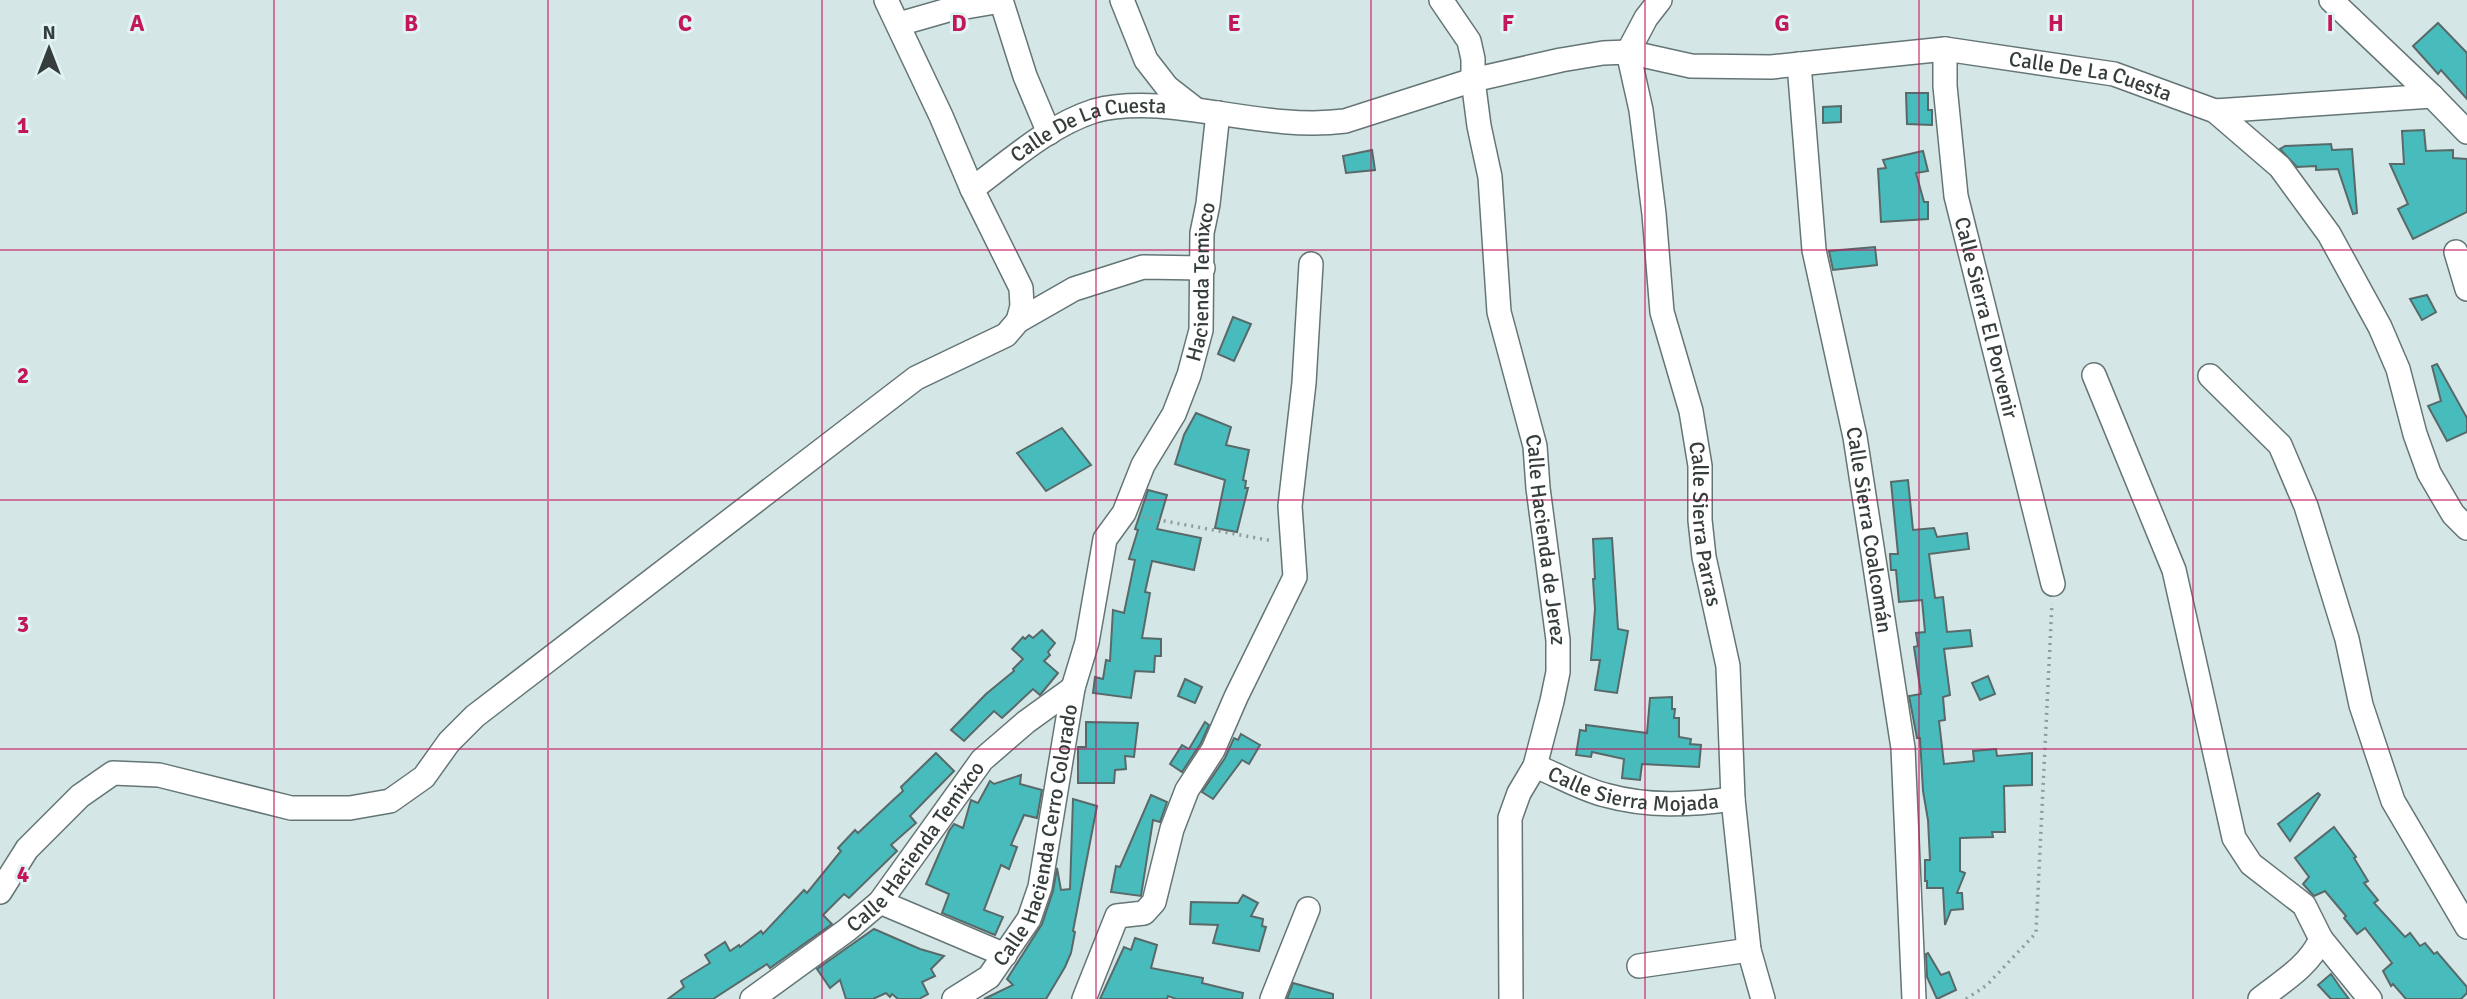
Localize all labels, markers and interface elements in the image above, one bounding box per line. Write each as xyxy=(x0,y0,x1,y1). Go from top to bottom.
text: A xyxy=(130,9,145,38)
text: B xyxy=(404,9,418,38)
text: C xyxy=(678,9,692,38)
text: D xyxy=(951,9,967,38)
text: E xyxy=(1227,9,1241,38)
text: F xyxy=(1502,9,1514,38)
text: G xyxy=(1774,9,1790,38)
text: H xyxy=(2048,9,2064,38)
text: I xyxy=(2326,9,2334,38)
north arrow xyxy=(14,14,84,84)
text: N xyxy=(42,21,56,45)
street label: Calle De La Cuesta xyxy=(2007,46,2176,107)
street label: Calle De La Cuesta xyxy=(1005,92,1167,168)
text: 1 xyxy=(17,111,29,140)
street label: Hacienda Temixco xyxy=(1180,200,1221,364)
street label: Calle Sierra El Porvenir xyxy=(1949,214,2024,421)
text: 2 xyxy=(17,361,29,390)
street label: Calle Sierra Coalcomán xyxy=(1840,424,1898,635)
street label: Calle Hacienda de Jerez xyxy=(1519,431,1571,645)
street label: Calle Sierra Parras xyxy=(1683,439,1727,609)
text: 3 xyxy=(17,610,29,639)
street label: Calle Hacienda Cerro Colorado xyxy=(987,702,1083,971)
street label: Calle Hacienda Temixco xyxy=(841,756,990,938)
street label: Calle Sierra Mojada xyxy=(1544,760,1720,817)
text: 4 xyxy=(17,860,29,889)

